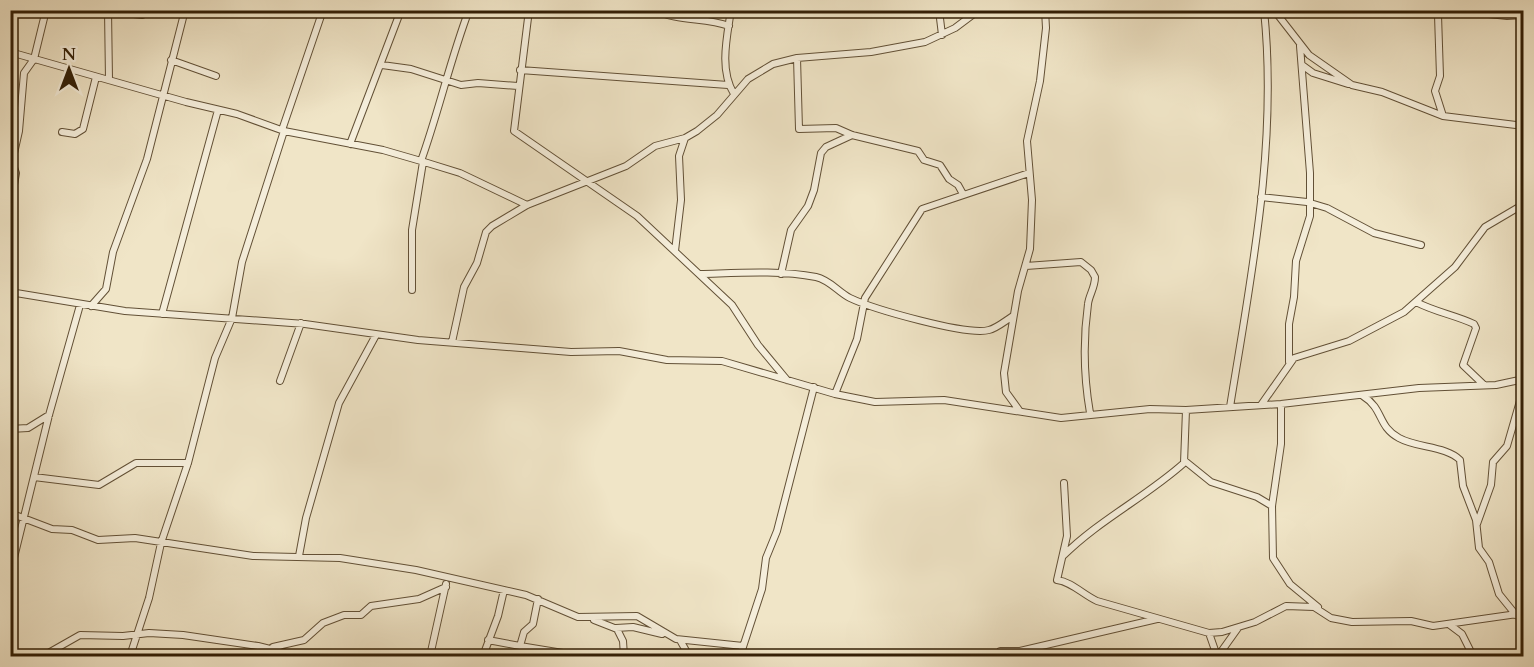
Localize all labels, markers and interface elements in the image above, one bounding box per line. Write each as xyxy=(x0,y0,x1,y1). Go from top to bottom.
north arrow xyxy=(39,39,99,99)
text: N xyxy=(62,44,76,66)

